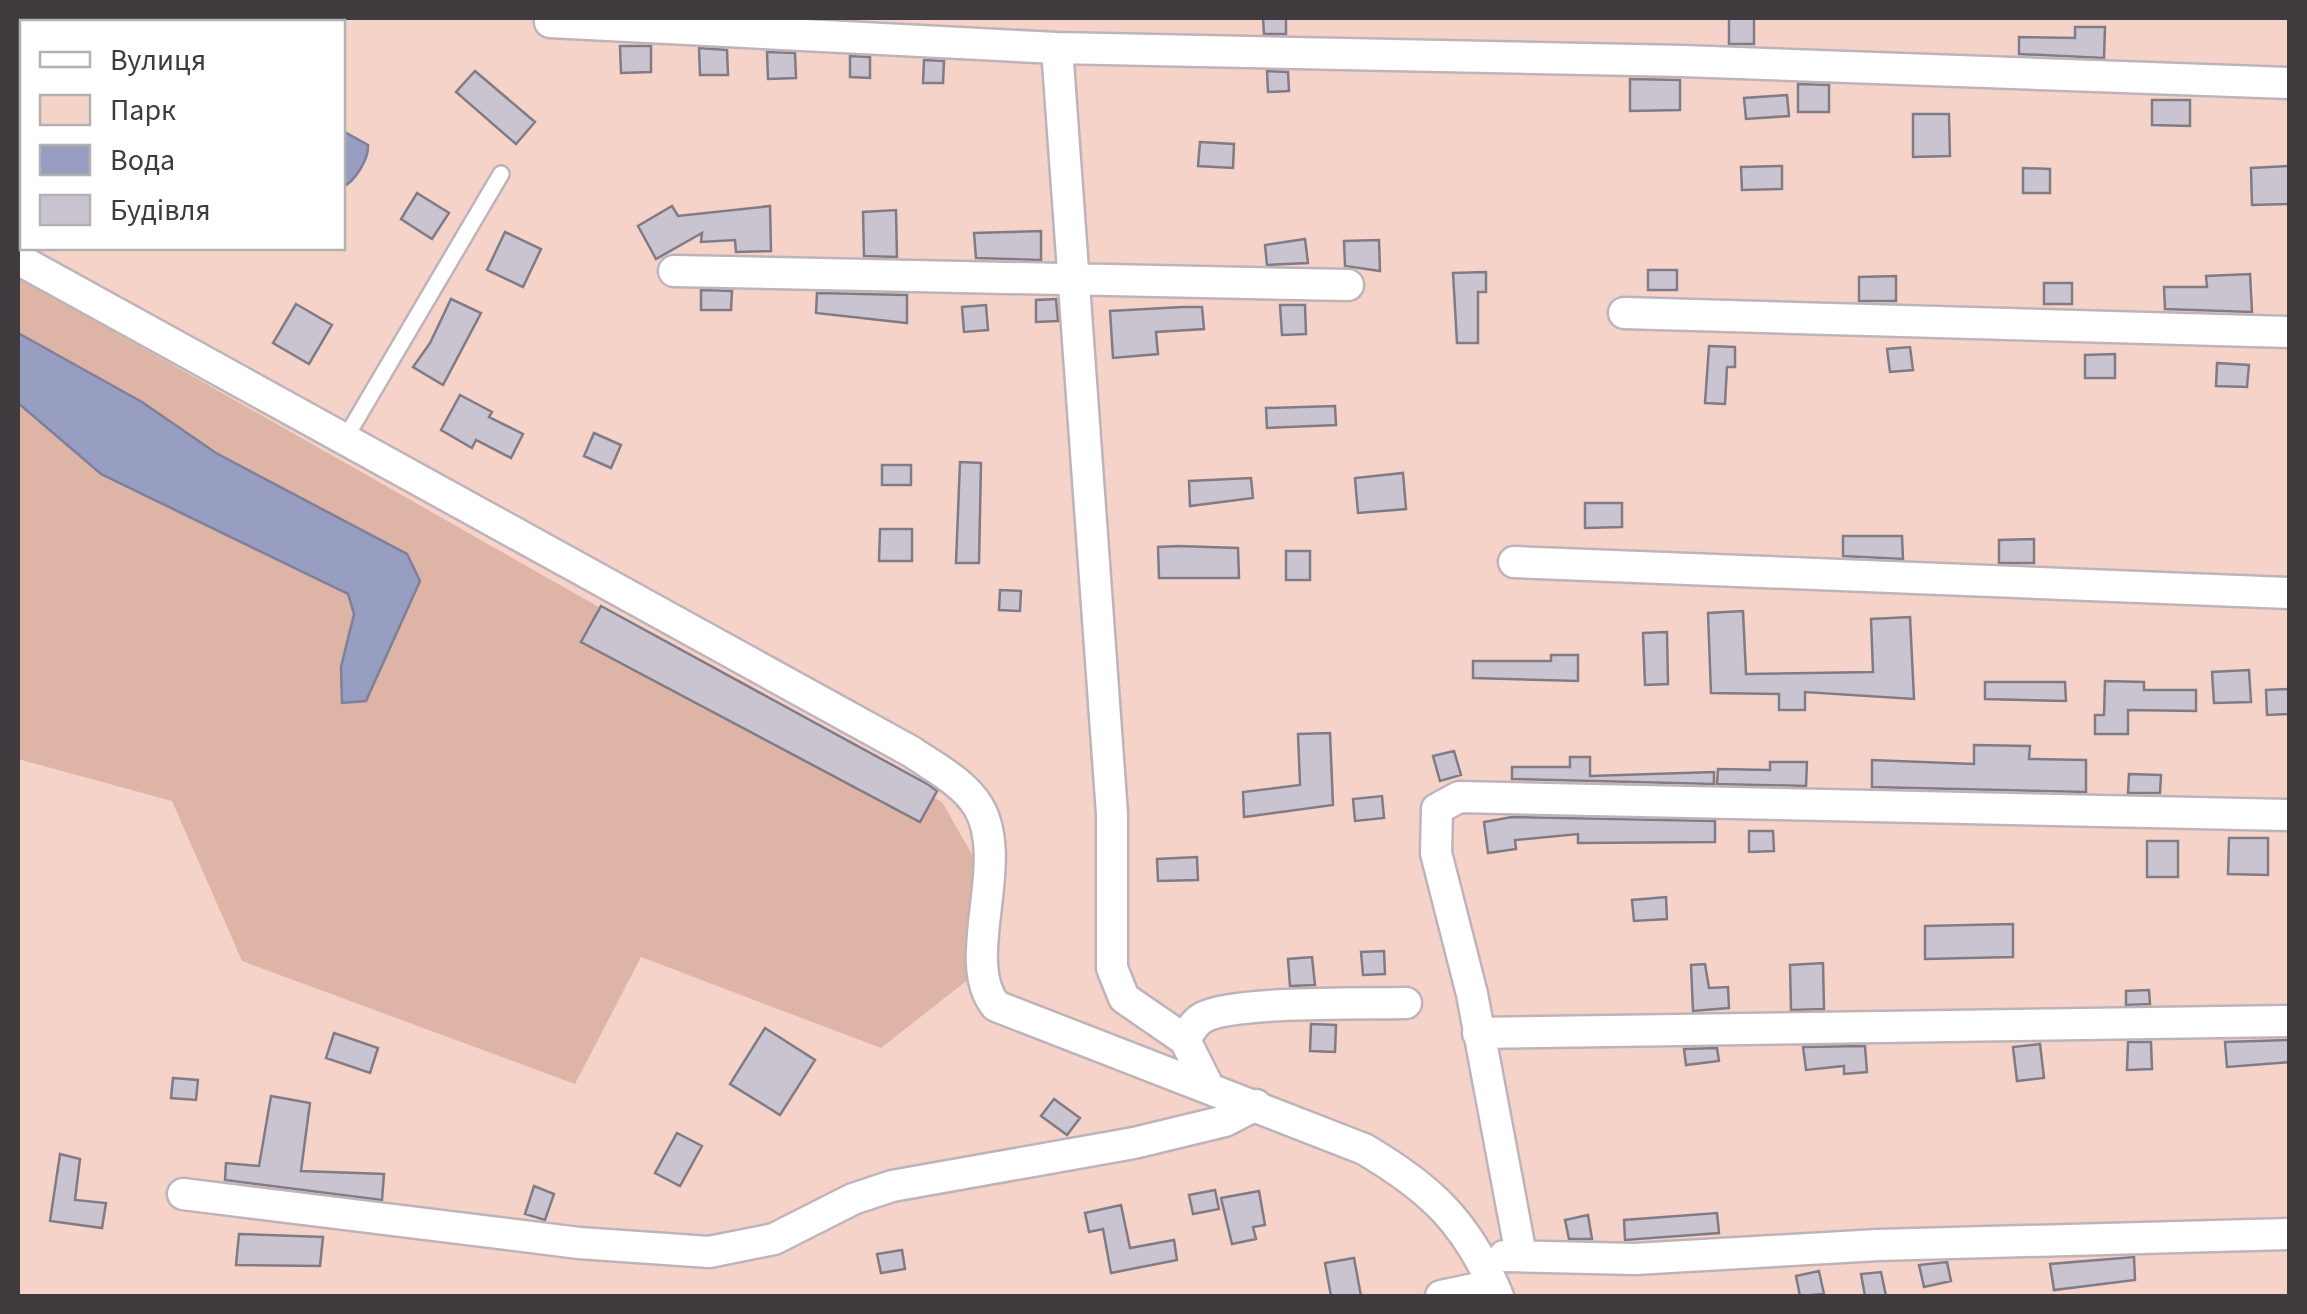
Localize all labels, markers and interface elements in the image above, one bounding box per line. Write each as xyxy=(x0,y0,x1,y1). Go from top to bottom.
legend xyxy=(20,20,345,250)
text: Вулиця xyxy=(110,39,206,82)
text: Парк xyxy=(110,89,176,132)
text: Вода xyxy=(110,139,175,182)
text: Будівля xyxy=(110,189,211,232)

